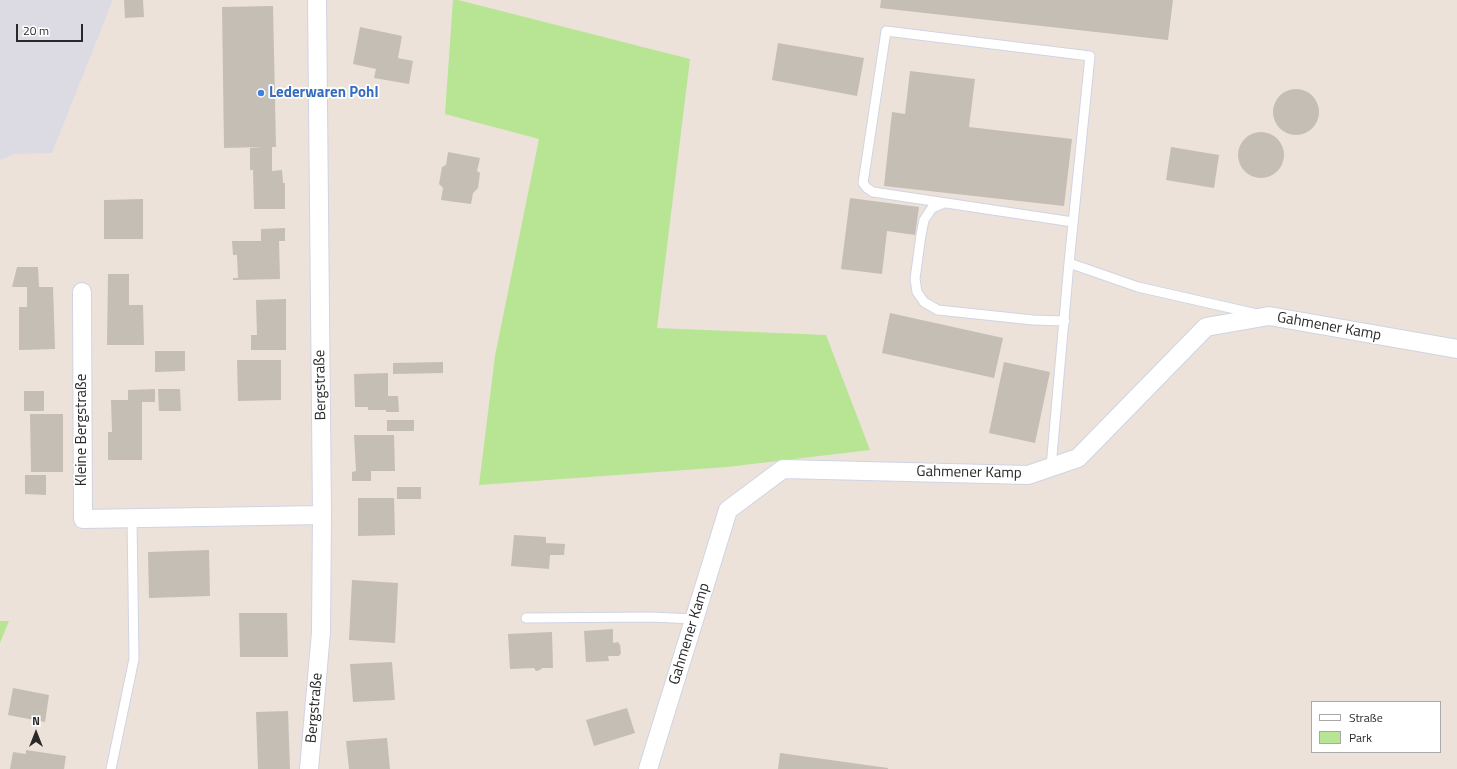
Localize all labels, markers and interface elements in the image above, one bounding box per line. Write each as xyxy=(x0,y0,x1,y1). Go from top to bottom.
scale bar xyxy=(18,16,85,42)
text: 20 m xyxy=(23,21,49,40)
place label: Lederwaren Pohl xyxy=(269,84,378,102)
marker: Lederwaren Pohl xyxy=(256,88,266,98)
street label: Gahmener Kamp xyxy=(1275,309,1383,345)
street label: Bergstraße xyxy=(311,349,331,421)
street label: Kleine Bergstraße xyxy=(73,374,91,486)
street label: Gahmener Kamp xyxy=(916,463,1022,483)
street label: Gahmener Kamp xyxy=(666,581,714,687)
street label: Bergstraße xyxy=(303,672,327,744)
legend xyxy=(1311,701,1441,753)
text: Straße xyxy=(1349,708,1383,727)
north arrow xyxy=(16,713,56,753)
text: N xyxy=(32,713,40,729)
text: Park xyxy=(1349,728,1372,747)

